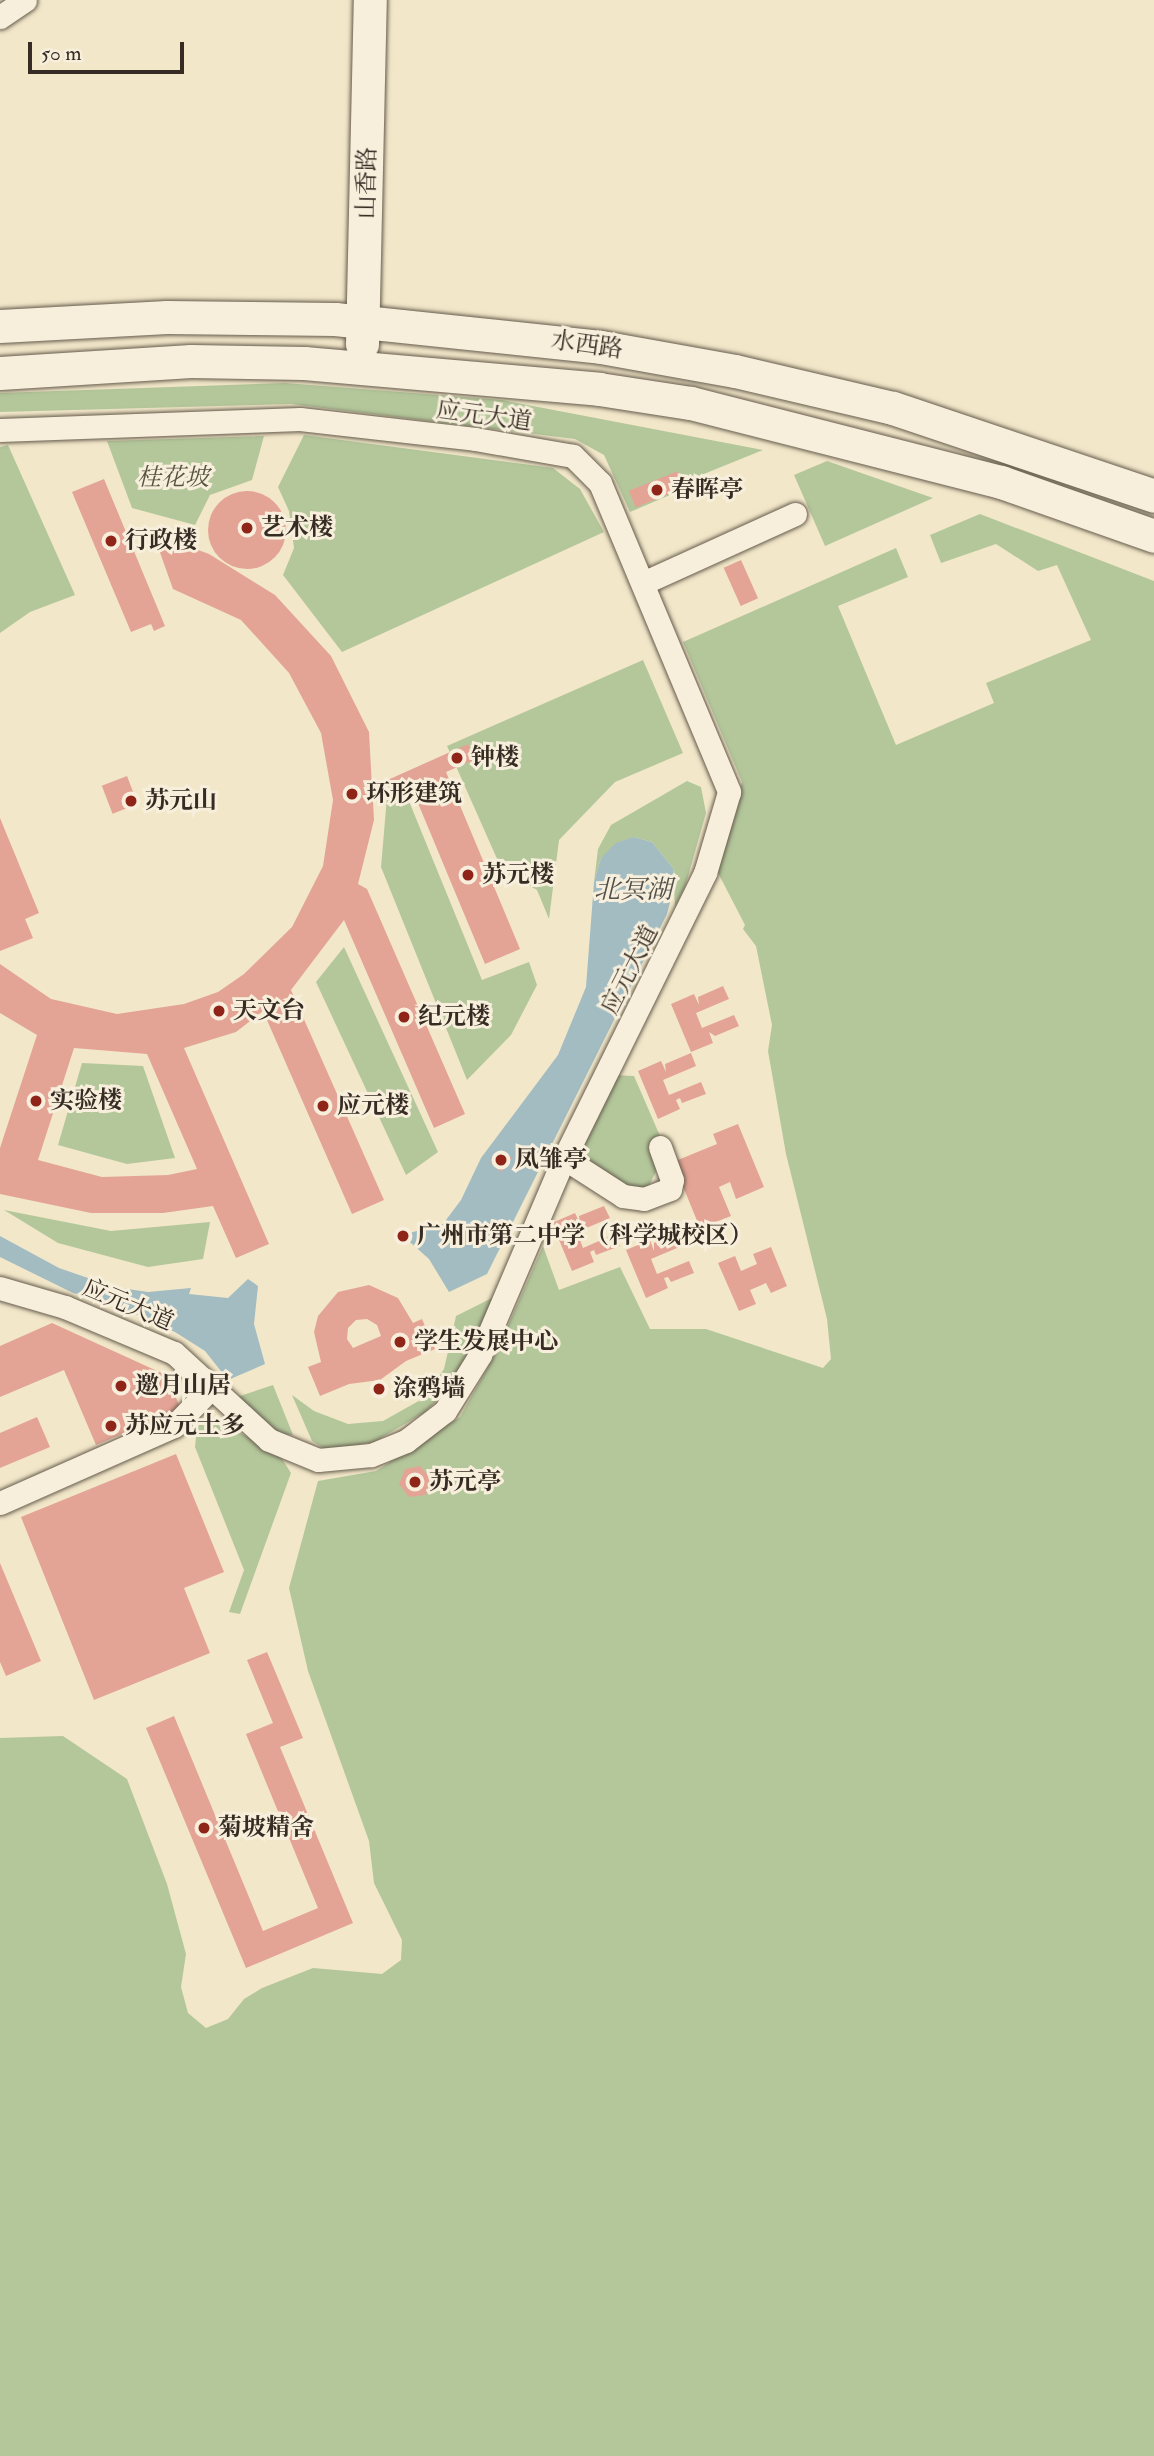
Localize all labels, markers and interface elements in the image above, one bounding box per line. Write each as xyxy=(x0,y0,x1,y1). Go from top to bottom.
scale bar xyxy=(32,28,187,72)
text: 50 m xyxy=(41,40,82,67)
street label: 山香路 xyxy=(352,147,382,219)
street label: 水西路 xyxy=(549,326,625,364)
street label: 应元大道 xyxy=(434,395,534,437)
park label: 桂花坡 xyxy=(137,464,209,492)
place label: 春晖亭 xyxy=(671,476,743,504)
marker: 春晖亭 xyxy=(649,482,665,498)
place label: 艺术楼 xyxy=(261,514,333,542)
marker: 艺术楼 xyxy=(239,520,255,536)
place label: 行政楼 xyxy=(125,527,197,555)
marker: 行政楼 xyxy=(103,533,119,549)
place label: 钟楼 xyxy=(471,744,519,772)
marker: 钟楼 xyxy=(449,750,465,766)
place label: 环形建筑 xyxy=(366,780,462,808)
marker: 环形建筑 xyxy=(344,786,360,802)
place label: 苏元山 xyxy=(145,787,217,815)
marker: 苏元山 xyxy=(123,793,139,809)
place label: 苏元楼 xyxy=(482,861,554,889)
marker: 苏元楼 xyxy=(460,867,476,883)
water label: 北冥湖 xyxy=(594,875,672,907)
street label: 应元大道 xyxy=(595,921,665,1019)
place label: 天文台 xyxy=(233,997,305,1025)
marker: 天文台 xyxy=(211,1003,227,1019)
place label: 纪元楼 xyxy=(418,1003,490,1031)
marker: 纪元楼 xyxy=(396,1009,412,1025)
place label: 实验楼 xyxy=(50,1087,122,1115)
place label: 应元楼 xyxy=(337,1092,409,1120)
marker: 实验楼 xyxy=(28,1093,44,1109)
marker: 应元楼 xyxy=(315,1098,331,1114)
place label: 凤雏亭 xyxy=(515,1146,587,1174)
marker: 凤雏亭 xyxy=(493,1152,509,1168)
place label: 广州市第二中学（科学城校区） xyxy=(417,1222,753,1250)
marker: 广州市第二中学（科学城校区） xyxy=(395,1228,411,1244)
street label: 应元大道 xyxy=(78,1273,178,1337)
place label: 学生发展中心 xyxy=(414,1328,558,1356)
marker: 学生发展中心 xyxy=(392,1334,408,1350)
place label: 邀月山居 xyxy=(135,1372,231,1400)
place label: 涂鸦墙 xyxy=(393,1375,465,1403)
marker: 邀月山居 xyxy=(113,1378,129,1394)
marker: 涂鸦墙 xyxy=(371,1381,387,1397)
place label: 苏应元士多 xyxy=(125,1412,245,1440)
marker: 苏应元士多 xyxy=(103,1418,119,1434)
place label: 苏元亭 xyxy=(429,1468,501,1496)
marker: 苏元亭 xyxy=(407,1474,423,1490)
place label: 菊坡精舍 xyxy=(218,1814,314,1842)
marker: 菊坡精舍 xyxy=(196,1820,212,1836)

